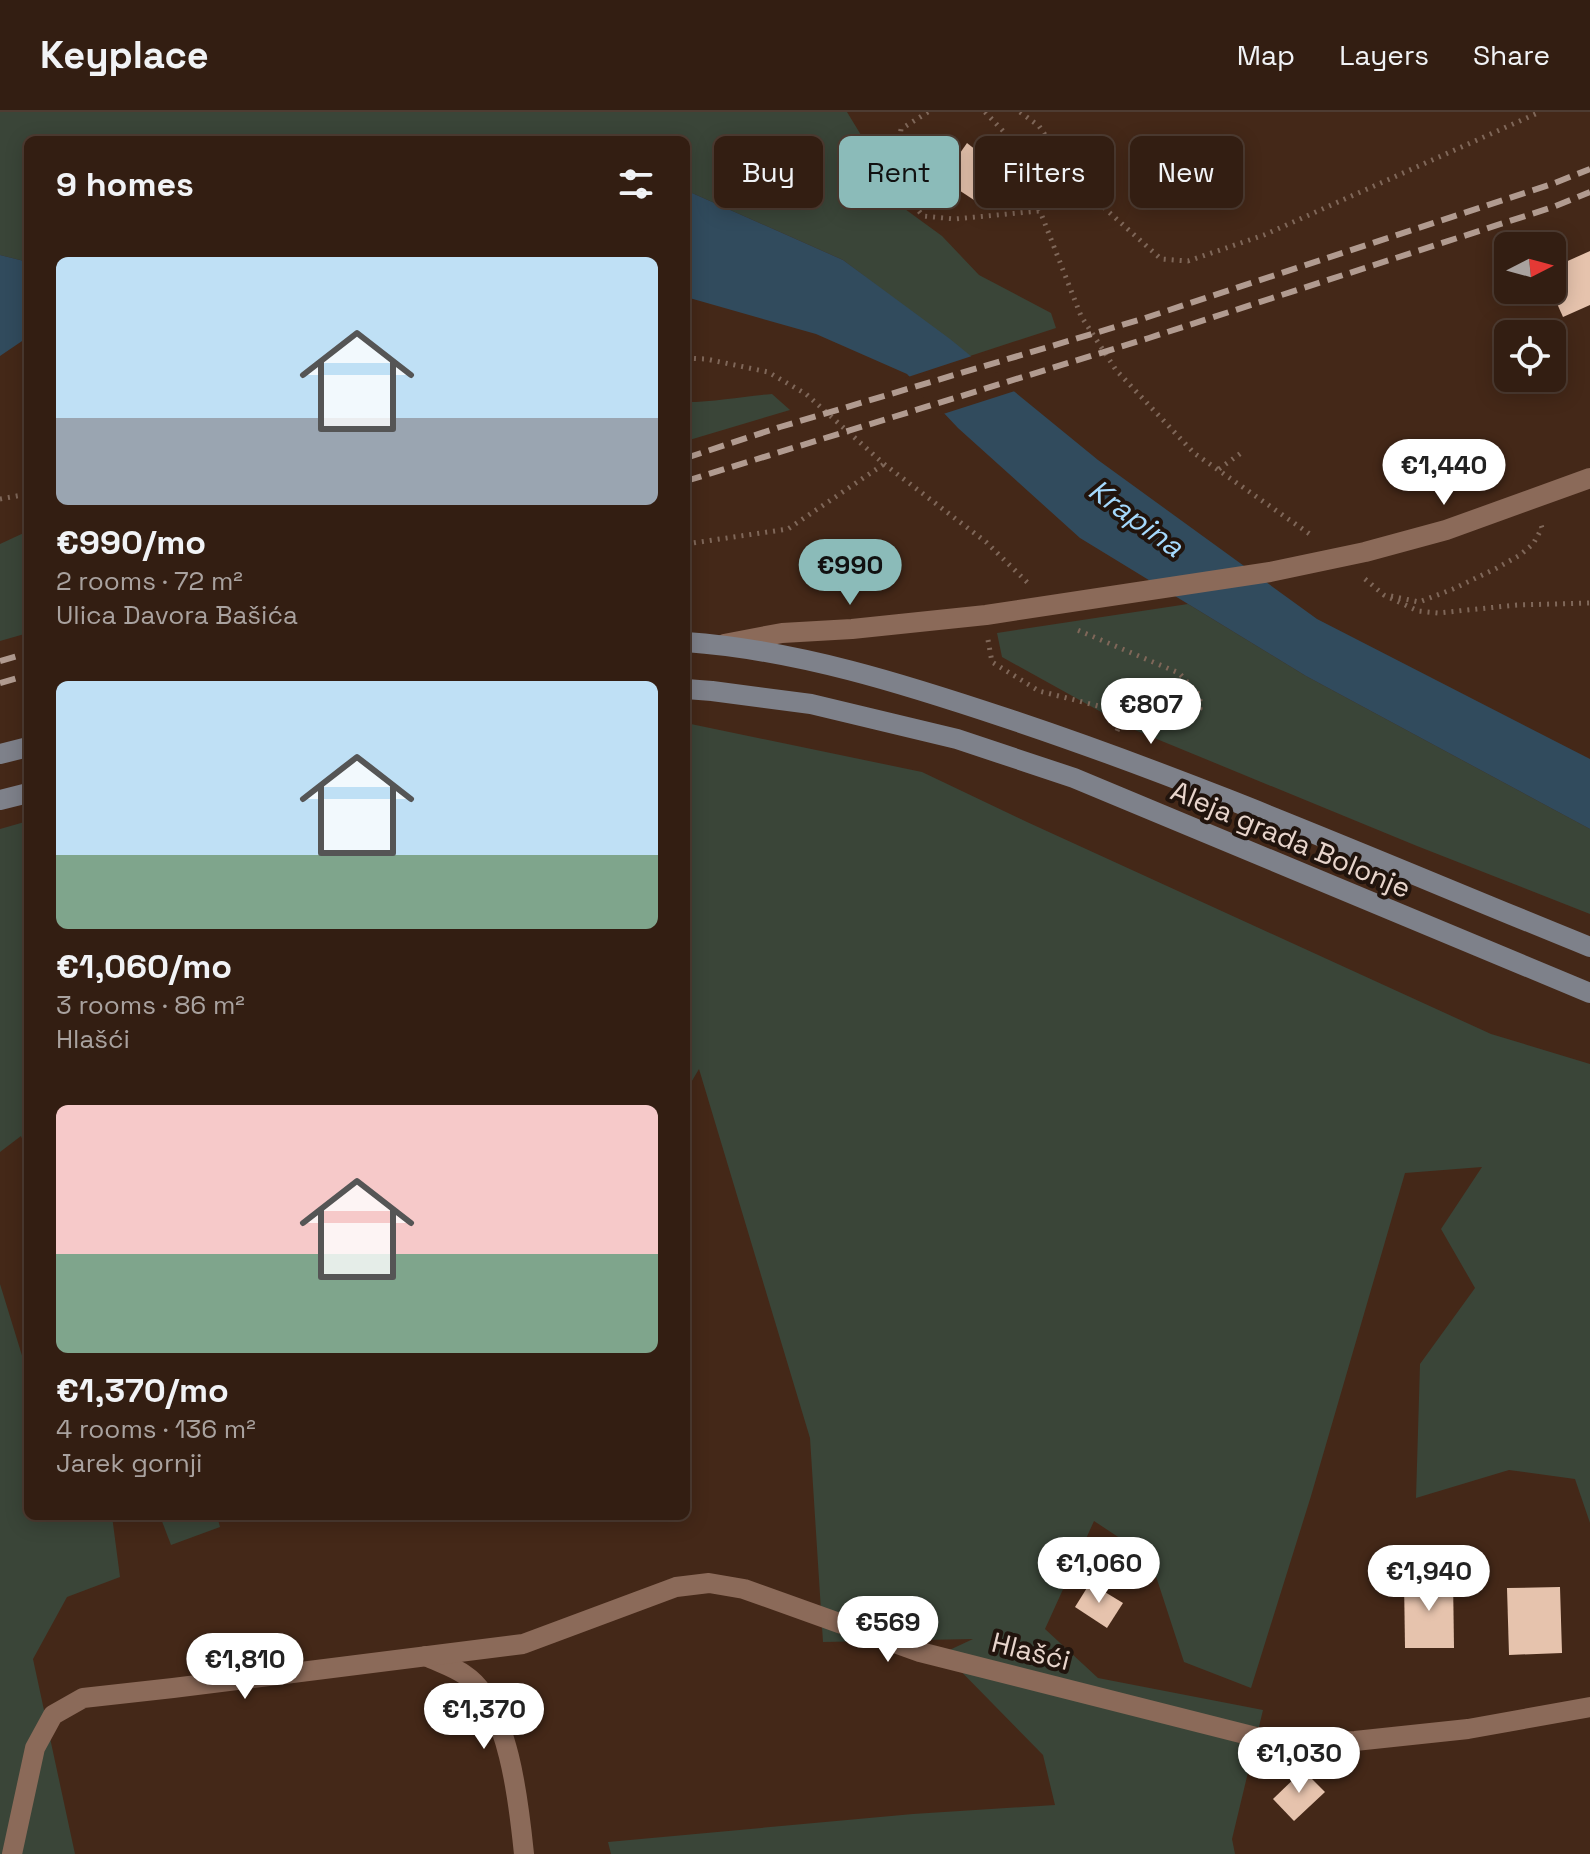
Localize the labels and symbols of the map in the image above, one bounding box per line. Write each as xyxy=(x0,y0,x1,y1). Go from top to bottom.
north arrow xyxy=(1494,232,1566,304)
pin: €1,440 xyxy=(1379,439,1509,507)
water label: Krapina xyxy=(1081,470,1192,566)
pin: €990 xyxy=(803,539,897,607)
pin: €807 xyxy=(1104,678,1198,746)
street label: Aleja grada Bolonje xyxy=(1166,772,1416,906)
pin: €1,060 xyxy=(1034,1537,1164,1605)
pin: €1,940 xyxy=(1364,1545,1494,1613)
pin: €569 xyxy=(841,1596,935,1664)
street label: Hlašći xyxy=(988,1624,1074,1678)
pin: €1,810 xyxy=(180,1633,310,1701)
pin: €1,370 xyxy=(419,1683,549,1751)
pin: €1,030 xyxy=(1234,1727,1364,1795)

